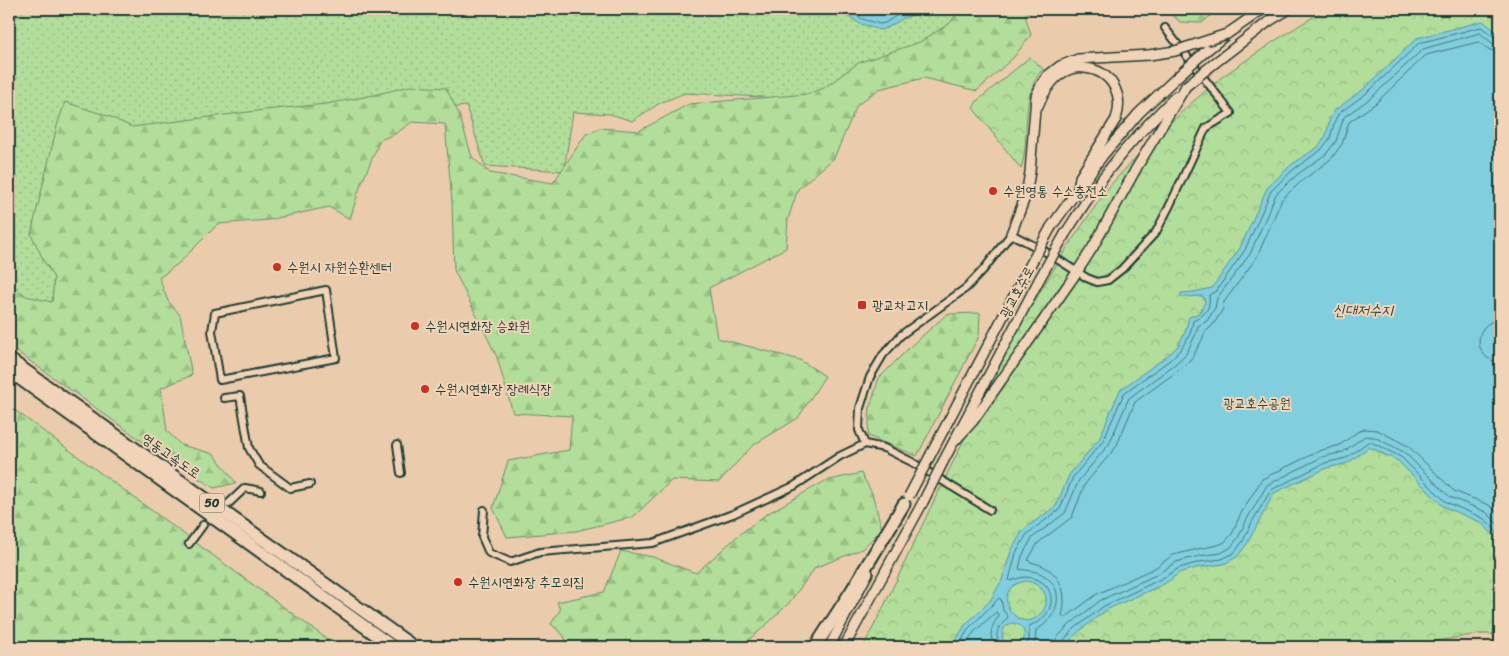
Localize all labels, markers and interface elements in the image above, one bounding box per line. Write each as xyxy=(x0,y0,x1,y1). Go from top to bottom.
place label: 수원영통 수소충전소 xyxy=(1003,179,1108,204)
marker: 수원영통 수소충전소 xyxy=(987,185,999,197)
place label: 수원시 자원순환센터 xyxy=(287,255,392,280)
marker: 수원시 자원순환센터 xyxy=(271,261,283,273)
street label: 광교호수로 xyxy=(993,261,1041,323)
place label: 광교차고지 xyxy=(872,293,928,318)
water label: 신대저수지 xyxy=(1333,297,1395,323)
marker: 광교차고지 xyxy=(856,299,868,311)
place label: 수원시연화장 승화원 xyxy=(425,314,530,339)
marker: 수원시연화장 승화원 xyxy=(409,320,421,332)
place label: 수원시연화장 장례식장 xyxy=(435,377,552,402)
marker: 수원시연화장 장례식장 xyxy=(419,383,431,395)
park label: 광교호수공원 xyxy=(1223,391,1291,416)
street label: 영동고속도로 xyxy=(136,426,206,486)
road number: 50 xyxy=(200,493,224,512)
place label: 수원시연화장 추모의집 xyxy=(468,570,584,595)
marker: 수원시연화장 추모의집 xyxy=(452,576,464,588)

